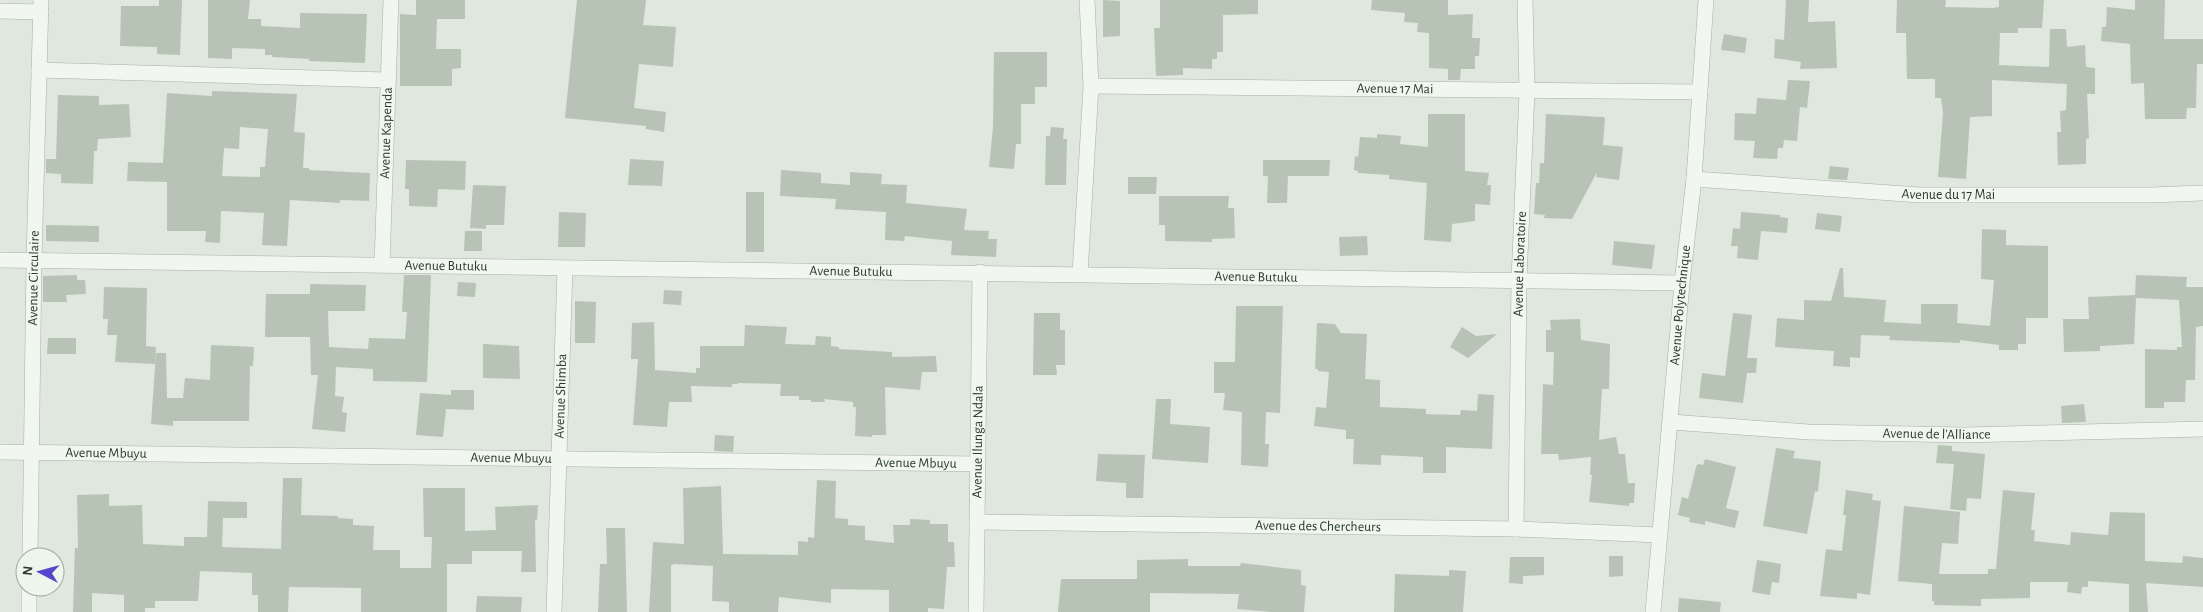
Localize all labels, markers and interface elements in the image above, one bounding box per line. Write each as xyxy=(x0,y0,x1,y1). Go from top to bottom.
street label: Avenue 17 Mai xyxy=(1356,82,1434,96)
street label: Avenue Kapenda xyxy=(378,86,395,179)
street label: Avenue du 17 Mai xyxy=(1901,187,1995,202)
street label: Avenue Laboratoire xyxy=(1512,211,1529,317)
street label: Avenue Circulaire xyxy=(26,230,42,326)
street label: Avenue Polytechnique xyxy=(1668,244,1693,366)
street label: Avenue Butuku xyxy=(404,259,488,274)
street label: Avenue Butuku xyxy=(809,264,893,279)
street label: Avenue Butuku xyxy=(1214,270,1297,285)
street label: Avenue Shimba xyxy=(553,353,569,439)
street label: Avenue Ilunga Ndala xyxy=(970,385,986,499)
street label: Avenue de l'Alliance xyxy=(1882,426,1991,442)
street label: Avenue Mbuyu xyxy=(65,446,147,461)
street label: Avenue Mbuyu xyxy=(470,451,552,466)
street label: Avenue Mbuyu xyxy=(875,456,957,471)
street label: Avenue des Chercheurs xyxy=(1255,519,1381,534)
north arrow xyxy=(15,547,65,597)
text: N xyxy=(21,565,36,576)

